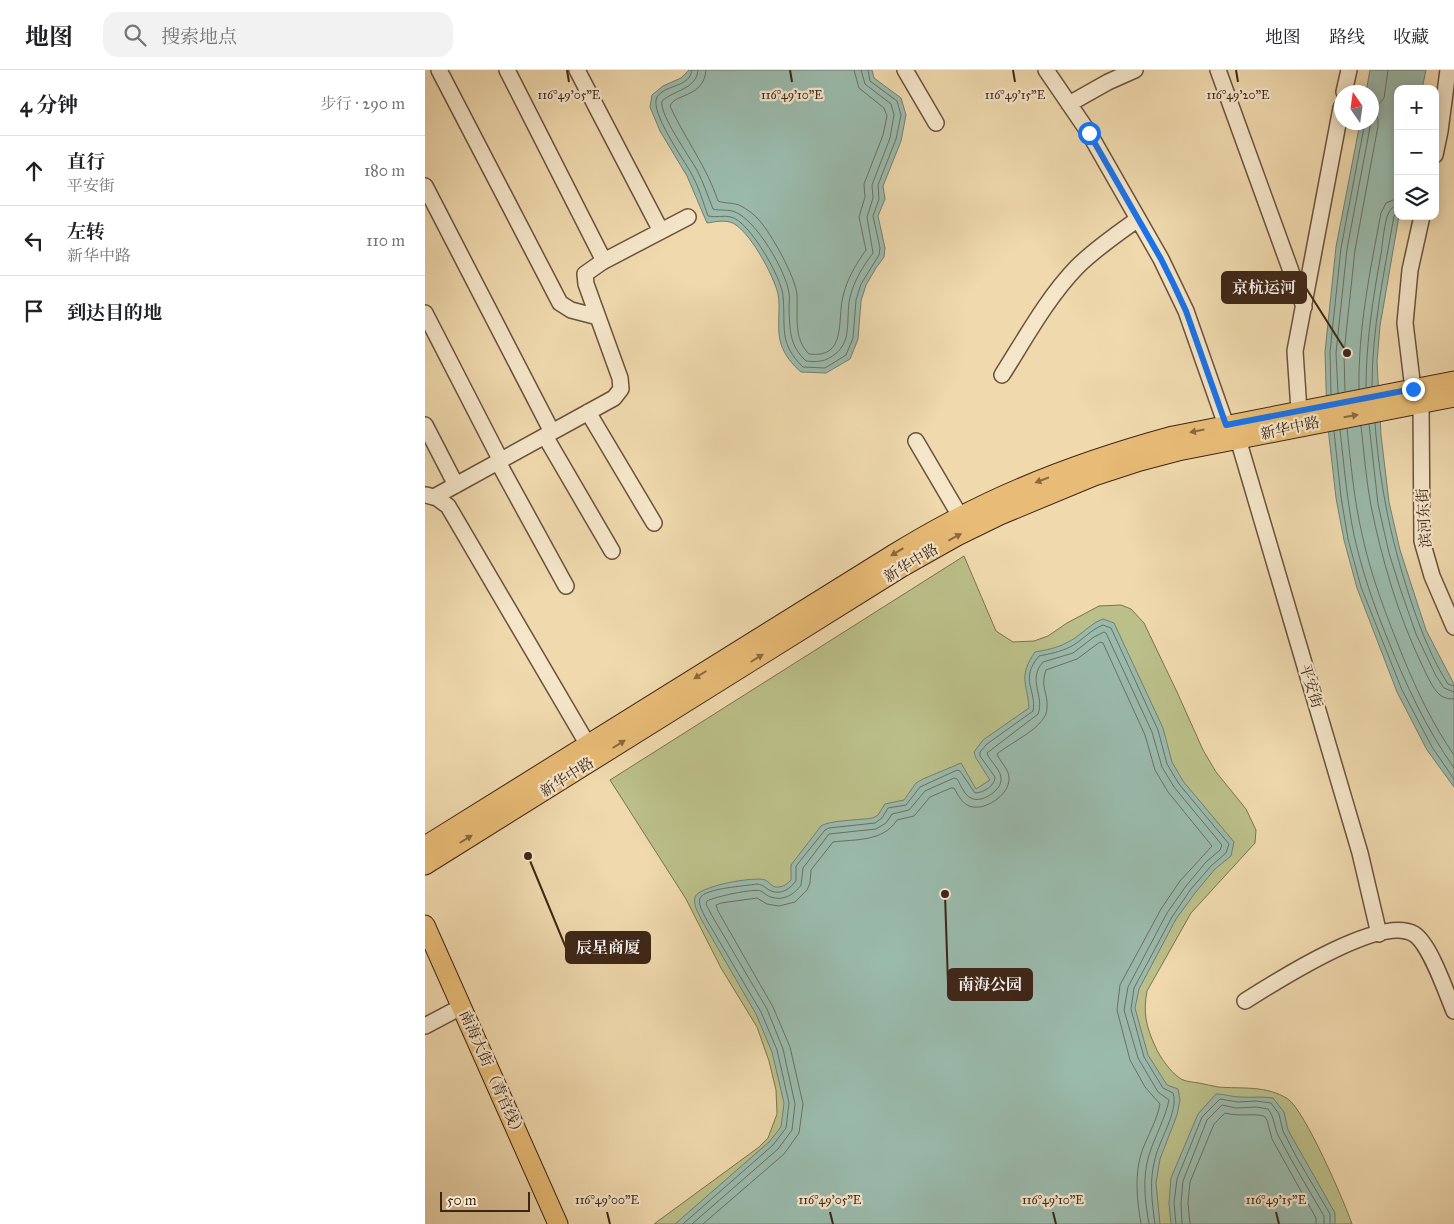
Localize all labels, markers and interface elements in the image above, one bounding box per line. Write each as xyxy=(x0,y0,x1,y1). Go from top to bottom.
search box xyxy=(103,12,453,57)
icon: search xyxy=(121,21,149,49)
text: 地图 xyxy=(25,22,73,52)
text: 搜索地点 xyxy=(161,25,237,48)
text: 地图 xyxy=(1265,26,1301,48)
text: 路线 xyxy=(1329,26,1365,48)
text: 收藏 xyxy=(1393,26,1429,48)
north arrow xyxy=(1334,85,1379,130)
map controls xyxy=(1394,85,1439,220)
button: + xyxy=(1394,85,1439,130)
text: 116°49'05"E xyxy=(538,88,601,102)
text: 116°49'10"E xyxy=(761,88,823,102)
text: 116°49'15"E xyxy=(985,88,1046,102)
text: 116°49'20"E xyxy=(1206,88,1270,102)
text: 4 分钟 xyxy=(20,92,78,118)
text: 步行 · 290 m xyxy=(320,94,405,113)
route start xyxy=(1078,122,1101,145)
button: − xyxy=(1394,130,1439,175)
text: 直行 xyxy=(67,150,105,173)
icon: ahead xyxy=(20,157,48,185)
text: 180 m xyxy=(364,161,405,180)
button: layers xyxy=(1394,175,1439,220)
text: 平安街 xyxy=(67,176,115,195)
text: 左转 xyxy=(67,220,105,243)
icon: left xyxy=(20,227,48,255)
text: 110 m xyxy=(366,231,405,250)
text: 新华中路 xyxy=(67,246,131,265)
callout: 京杭运河 xyxy=(1222,272,1306,303)
text: 京杭运河 xyxy=(1232,278,1296,297)
icon: arrive xyxy=(20,297,48,325)
text: 到达目的地 xyxy=(67,301,162,324)
route end xyxy=(1402,378,1425,401)
one-way arrow xyxy=(1344,412,1360,420)
street label: 新华中路 xyxy=(1259,413,1321,443)
one-way arrow xyxy=(1190,427,1205,435)
one-way arrow xyxy=(1035,476,1050,484)
street label: 滨河东街 xyxy=(1413,487,1435,549)
one-way arrow xyxy=(948,533,963,541)
street label: 新华中路 xyxy=(881,540,941,586)
one-way arrow xyxy=(891,548,904,557)
one-way arrow xyxy=(750,653,764,663)
street label: 平安街 xyxy=(1296,662,1326,710)
one-way arrow xyxy=(693,670,706,680)
one-way arrow xyxy=(613,740,626,749)
street label: 新华中路 xyxy=(537,753,597,801)
one-way arrow xyxy=(460,835,473,844)
callout: 辰星商厦 xyxy=(566,932,650,963)
text: 辰星商厦 xyxy=(576,938,640,957)
callout: 南海公园 xyxy=(948,969,1032,1000)
text: 南海公园 xyxy=(958,975,1022,994)
street label: 南海大街 （青官线） xyxy=(456,1007,528,1141)
scale bar xyxy=(440,1189,530,1212)
text: 50 m xyxy=(447,1192,476,1209)
text: 116°49'00"E xyxy=(575,1193,640,1207)
text: 116°49'05"E xyxy=(799,1193,862,1207)
text: 116°49'10"E xyxy=(1022,1193,1084,1207)
text: 116°49'15"E xyxy=(1246,1193,1307,1207)

